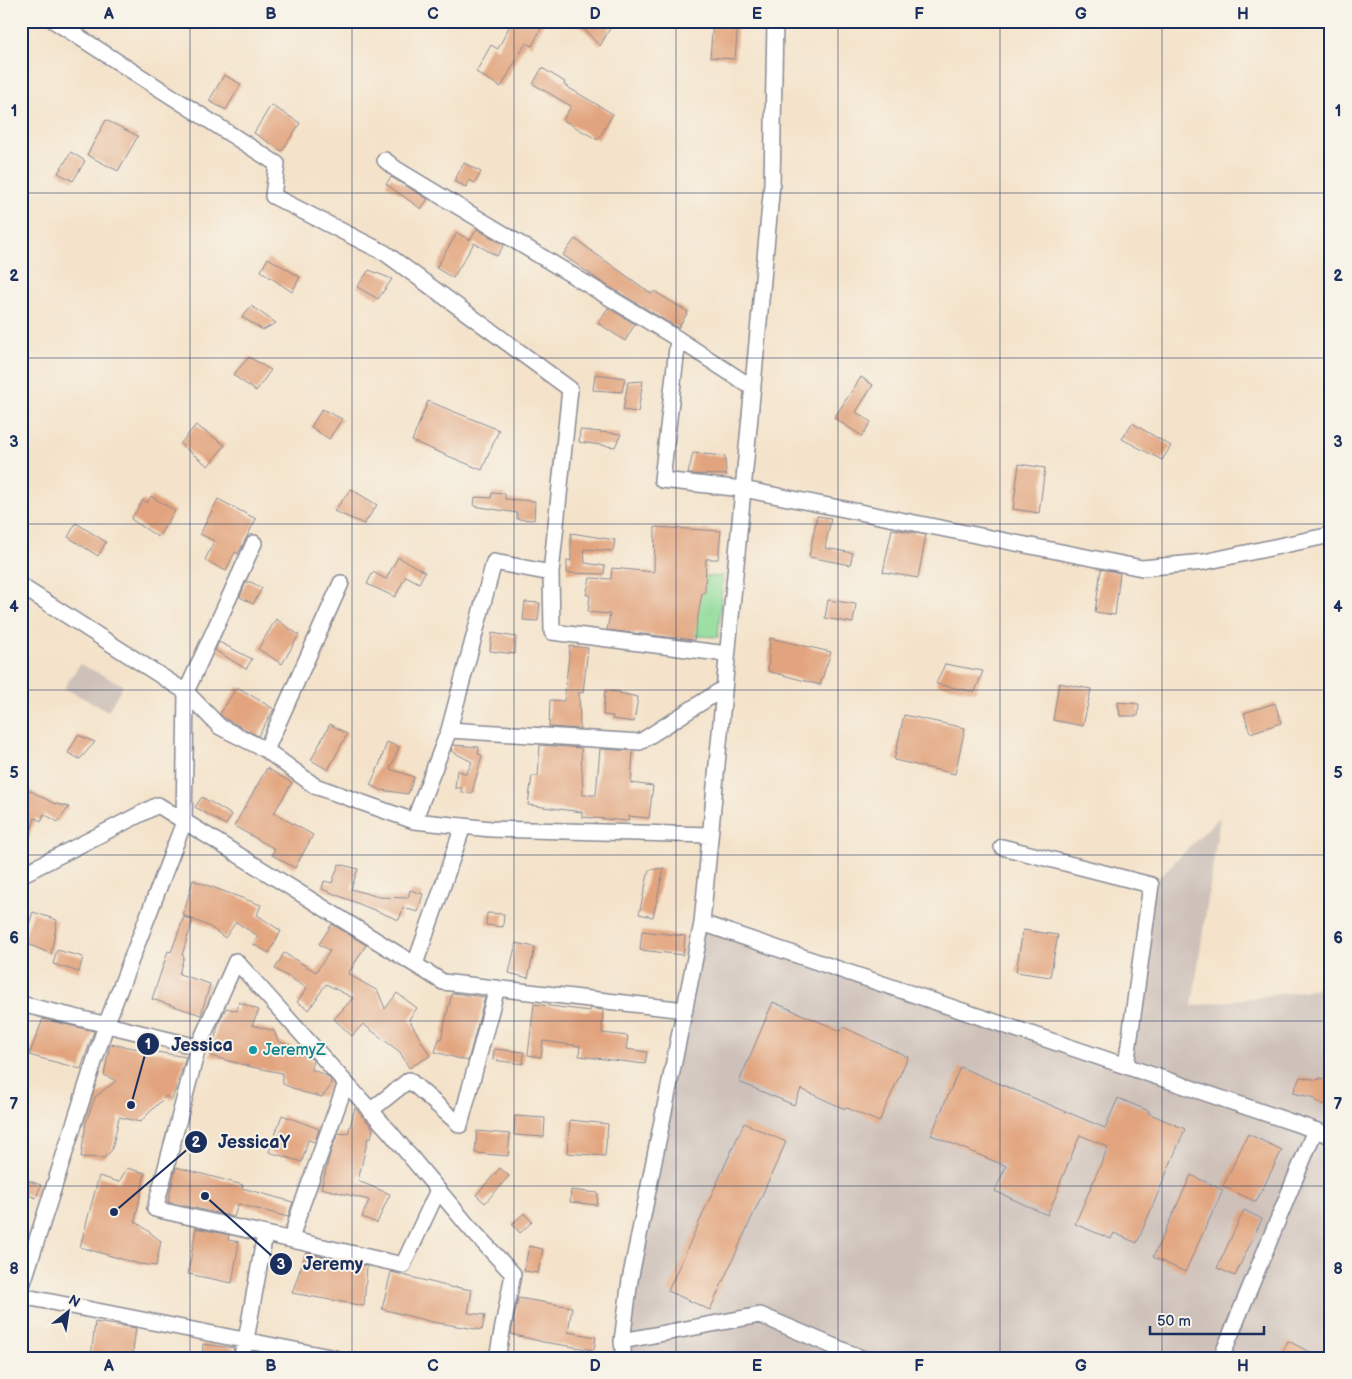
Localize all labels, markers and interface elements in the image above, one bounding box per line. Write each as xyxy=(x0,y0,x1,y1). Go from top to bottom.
text: A xyxy=(103,5,114,24)
text: B xyxy=(265,5,277,24)
text: C xyxy=(427,5,439,24)
text: D xyxy=(589,5,601,24)
text: E xyxy=(752,5,762,24)
text: F xyxy=(914,5,924,24)
text: G xyxy=(1075,5,1087,24)
text: H xyxy=(1237,5,1249,24)
text: 1 xyxy=(11,102,17,121)
text: 1 xyxy=(1335,102,1341,121)
text: 2 xyxy=(9,267,19,286)
text: 2 xyxy=(1333,267,1343,286)
text: 3 xyxy=(9,433,19,452)
text: 3 xyxy=(1333,433,1343,452)
text: 4 xyxy=(9,598,19,617)
text: 4 xyxy=(1333,598,1343,617)
text: 5 xyxy=(9,764,19,783)
text: 5 xyxy=(1333,764,1343,783)
text: 6 xyxy=(9,929,19,948)
text: 6 xyxy=(1333,929,1343,948)
callout: Jessica xyxy=(136,1028,242,1061)
text: 1 xyxy=(145,1035,151,1054)
text: Jessica xyxy=(171,1035,233,1056)
place label: JeremyZ xyxy=(263,1041,326,1060)
marker: JeremyZ xyxy=(247,1044,259,1056)
text: 7 xyxy=(10,1095,19,1114)
text: 7 xyxy=(1334,1095,1343,1114)
callout: JessicaY xyxy=(183,1125,301,1158)
text: JessicaY xyxy=(218,1132,291,1153)
text: 2 xyxy=(192,1133,201,1152)
callout: Jeremy xyxy=(268,1247,373,1280)
text: Jeremy xyxy=(303,1254,364,1275)
text: 3 xyxy=(277,1255,286,1274)
text: 8 xyxy=(9,1260,19,1279)
text: 8 xyxy=(1333,1260,1343,1279)
north arrow xyxy=(42,1286,92,1336)
text: N xyxy=(65,1291,83,1311)
scale bar xyxy=(1150,1304,1263,1336)
text: 50 m xyxy=(1157,1312,1191,1331)
text: A xyxy=(103,1357,114,1376)
text: B xyxy=(265,1357,277,1376)
text: C xyxy=(427,1357,439,1376)
text: D xyxy=(589,1357,601,1376)
text: E xyxy=(752,1357,762,1376)
text: F xyxy=(914,1357,924,1376)
text: G xyxy=(1075,1357,1087,1376)
text: H xyxy=(1237,1357,1249,1376)

